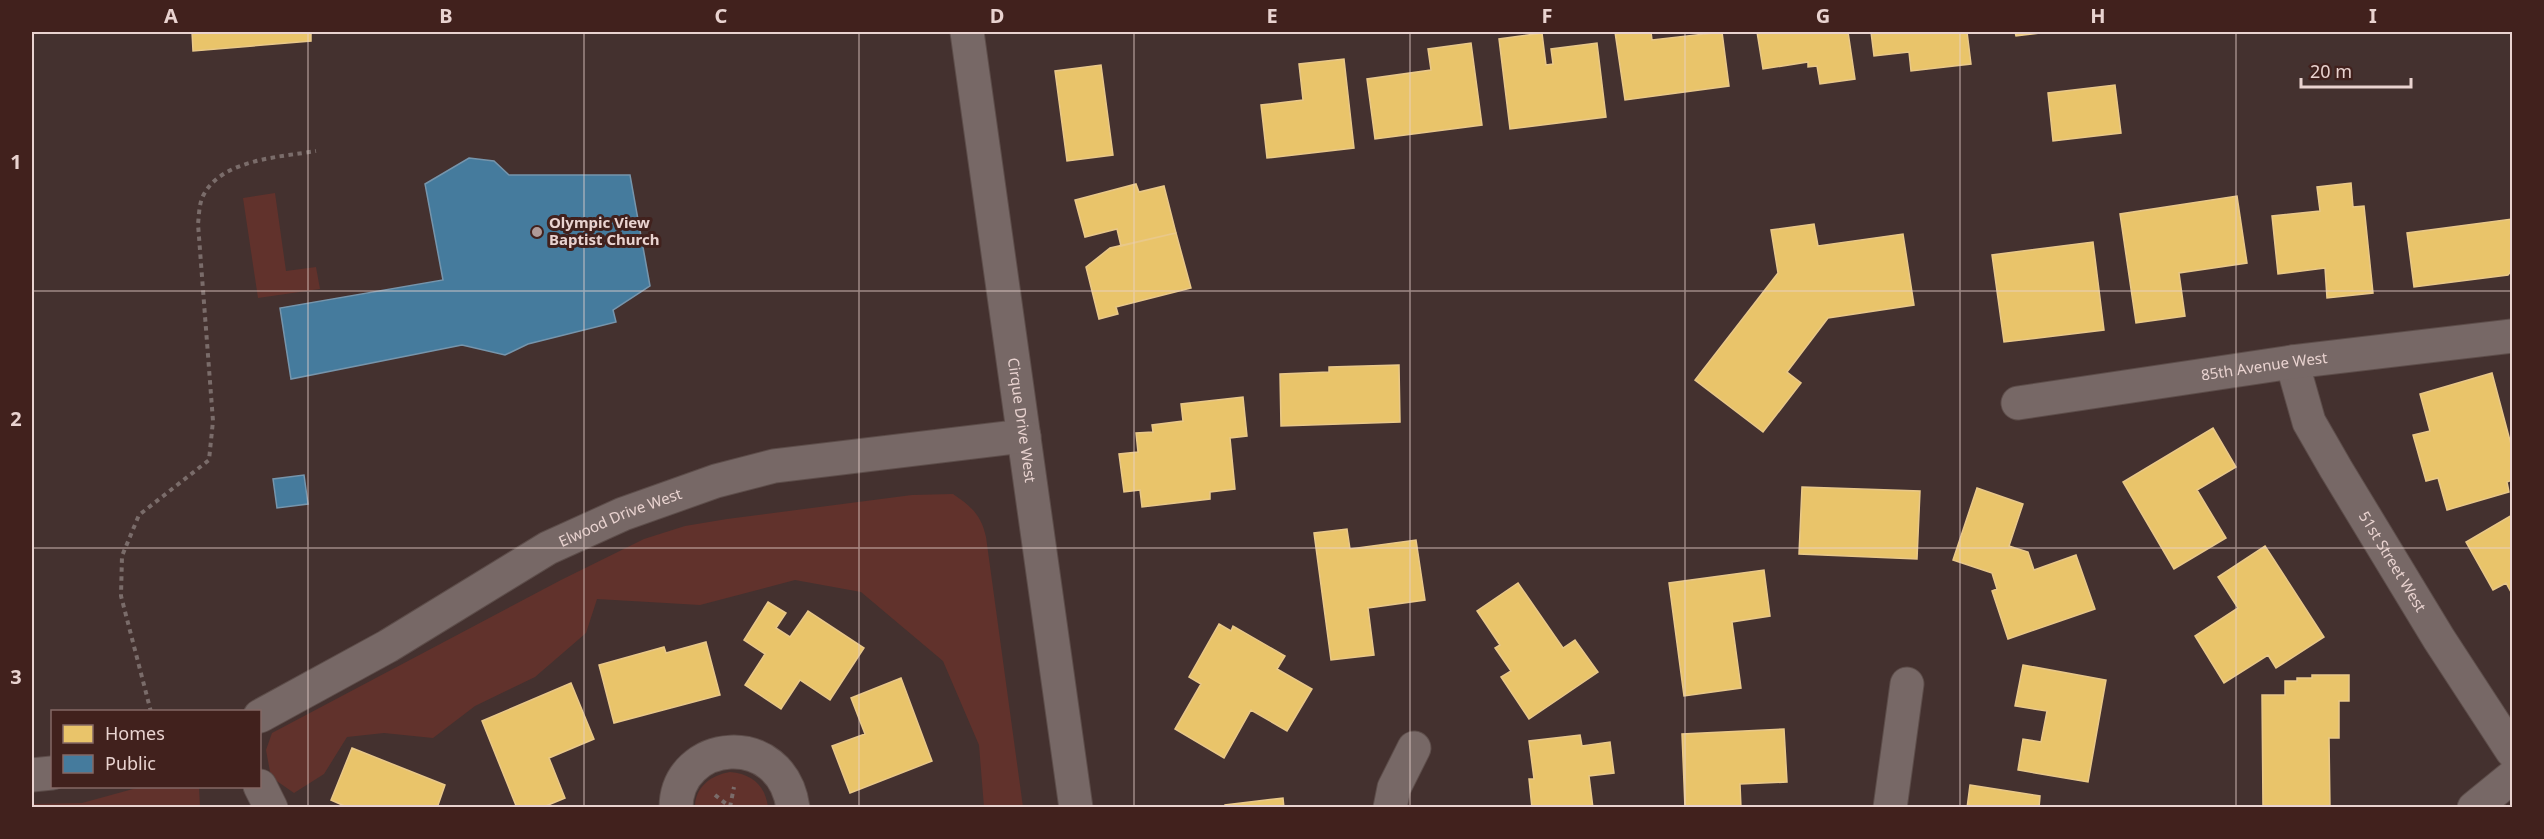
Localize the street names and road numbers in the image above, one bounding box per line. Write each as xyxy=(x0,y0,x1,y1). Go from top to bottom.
street label: 85th Avenue West xyxy=(2200,347,2329,384)
street label: Cirque Drive West xyxy=(1004,356,1041,484)
street label: Elwood Drive West xyxy=(555,483,685,551)
street label: 51st Street West xyxy=(2355,507,2432,616)

